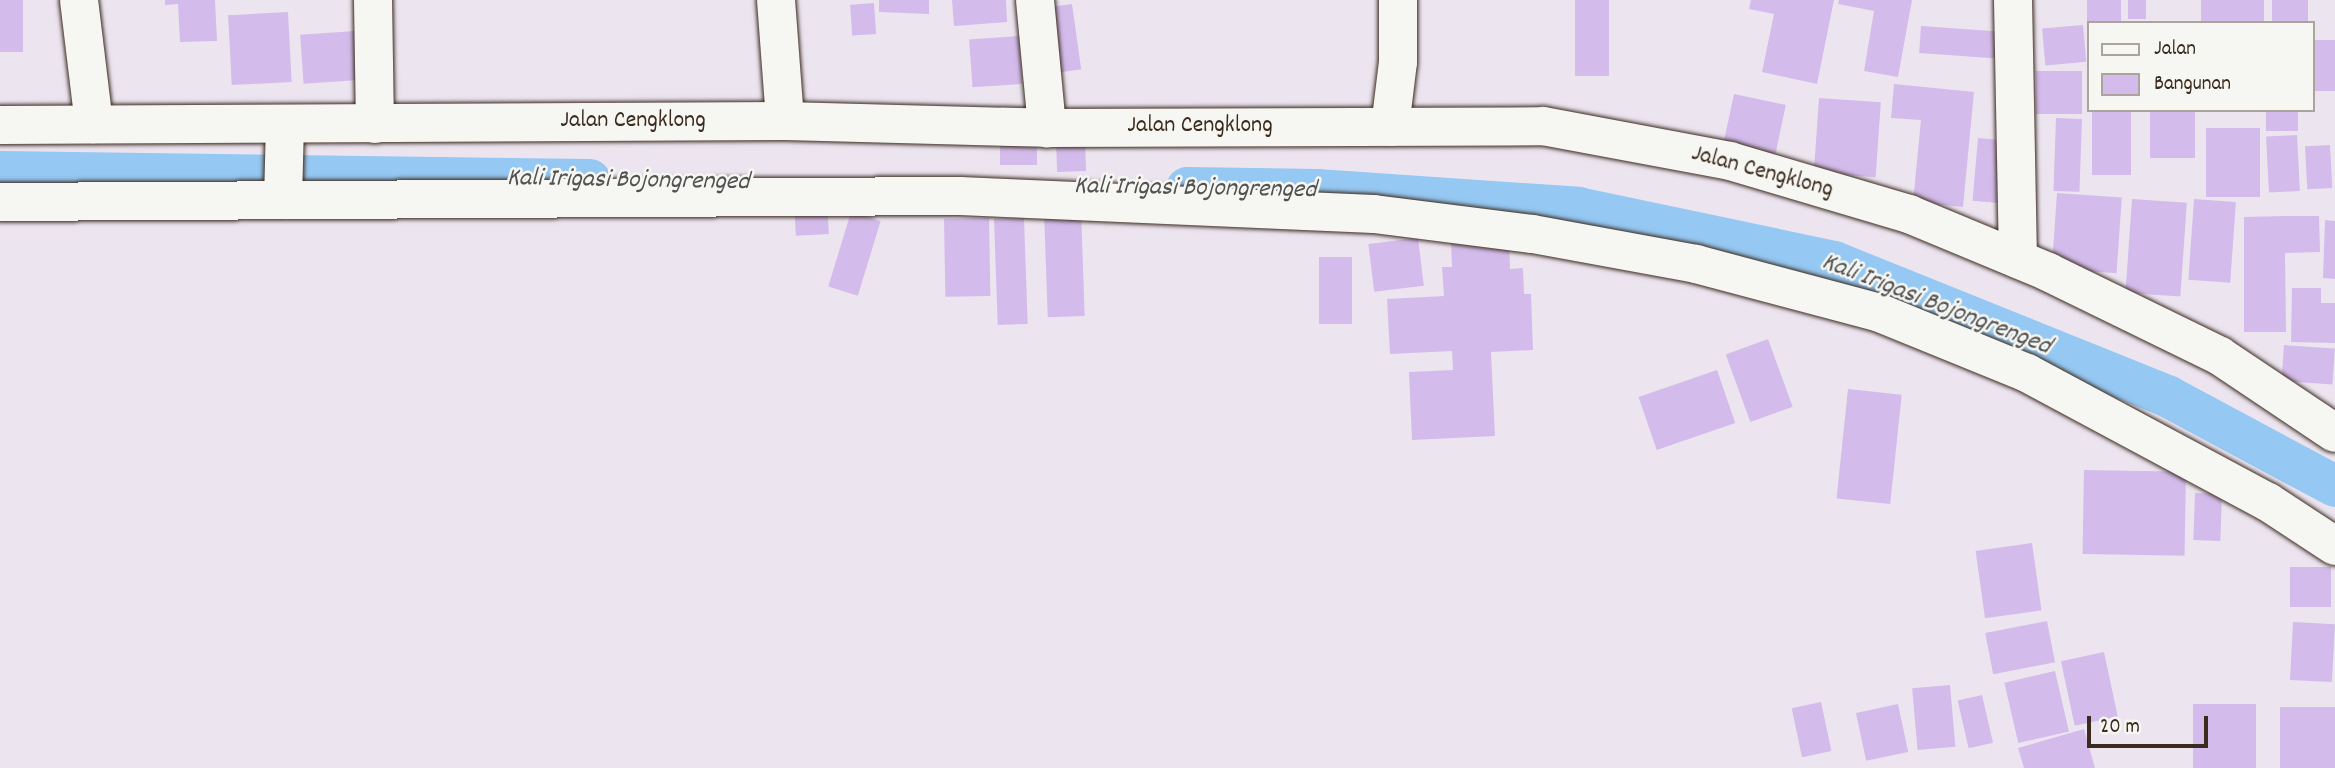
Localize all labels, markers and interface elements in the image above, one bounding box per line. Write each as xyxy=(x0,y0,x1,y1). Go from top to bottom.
legend xyxy=(2086,21,2314,112)
text: Jalan xyxy=(2154,35,2196,65)
text: Bangunan xyxy=(2154,70,2231,100)
street label: Jalan Cengklong xyxy=(560,108,706,136)
street label: Jalan Cengklong xyxy=(1127,113,1273,141)
street label: Jalan Cengklong xyxy=(1688,140,1836,206)
water label: Kali Irigasi Bojongrenged xyxy=(506,163,750,199)
water label: Kali Irigasi Bojongrenged xyxy=(1073,171,1317,207)
water label: Kali Irigasi Bojongrenged xyxy=(1817,247,2055,363)
scale bar xyxy=(2090,702,2211,746)
text: 20 m xyxy=(2100,713,2140,743)

